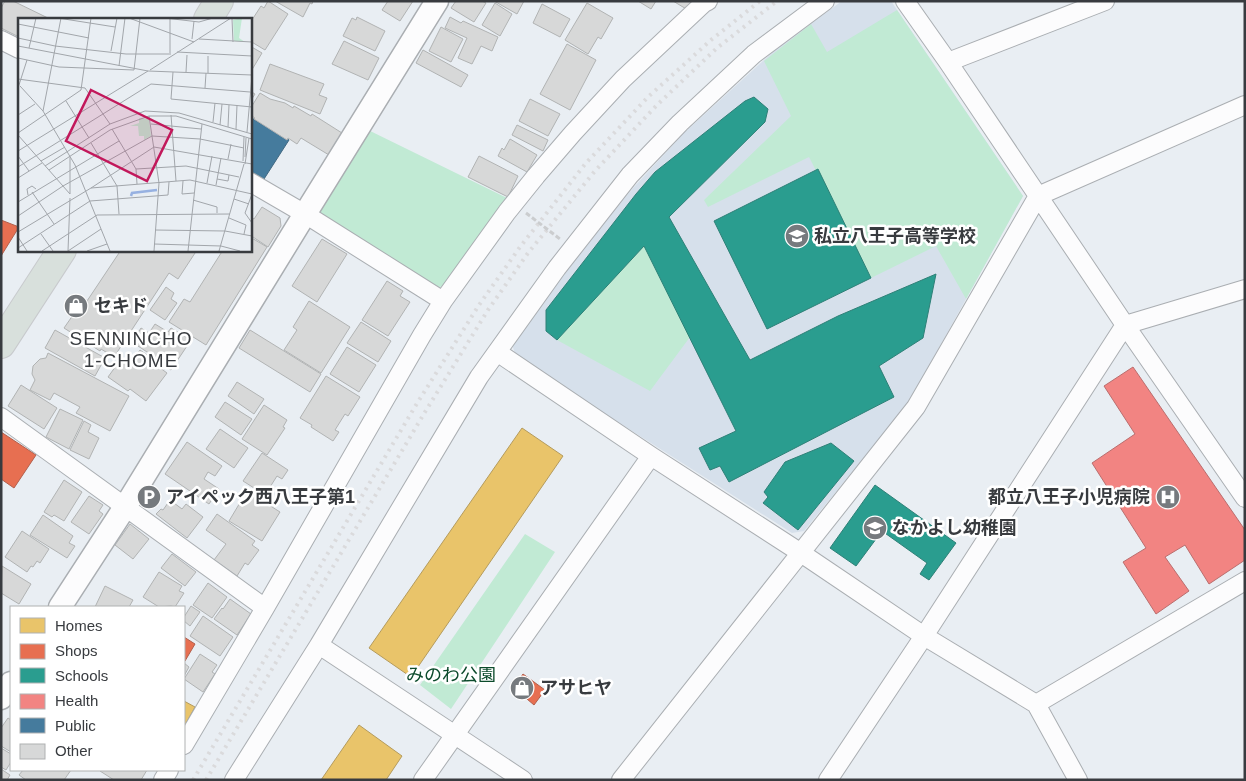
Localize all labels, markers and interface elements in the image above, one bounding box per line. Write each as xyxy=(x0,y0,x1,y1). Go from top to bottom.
inset map xyxy=(18,18,251,251)
school or university icon: 私立八王子高等学校 xyxy=(784,223,810,249)
place label: 私立八王子高等学校 xyxy=(814,226,976,246)
shop icon: セキド xyxy=(63,293,89,319)
place label: セキド xyxy=(94,296,148,316)
district label: SENNINCHO 1-CHOME xyxy=(69,328,193,371)
parking icon: アイペック西八王子第1 xyxy=(136,484,162,510)
hospital icon: 都立八王子小児病院 xyxy=(1155,484,1181,510)
place label: アイペック西八王子第1 xyxy=(166,487,355,507)
place label: 都立八王子小児病院 xyxy=(988,487,1150,507)
school or university icon: なかよし幼稚園 xyxy=(862,515,888,541)
place label: なかよし幼稚園 xyxy=(892,518,1017,538)
legend xyxy=(10,606,185,771)
text: Homes xyxy=(55,617,103,634)
text: Shops xyxy=(55,642,98,659)
park label: みのわ公園 xyxy=(406,665,496,685)
text: Schools xyxy=(55,667,108,684)
shop icon: アサヒヤ xyxy=(509,675,535,701)
place label: アサヒヤ xyxy=(540,678,612,698)
text: Health xyxy=(55,692,98,709)
text: Public xyxy=(55,717,96,734)
text: Other xyxy=(55,742,93,759)

